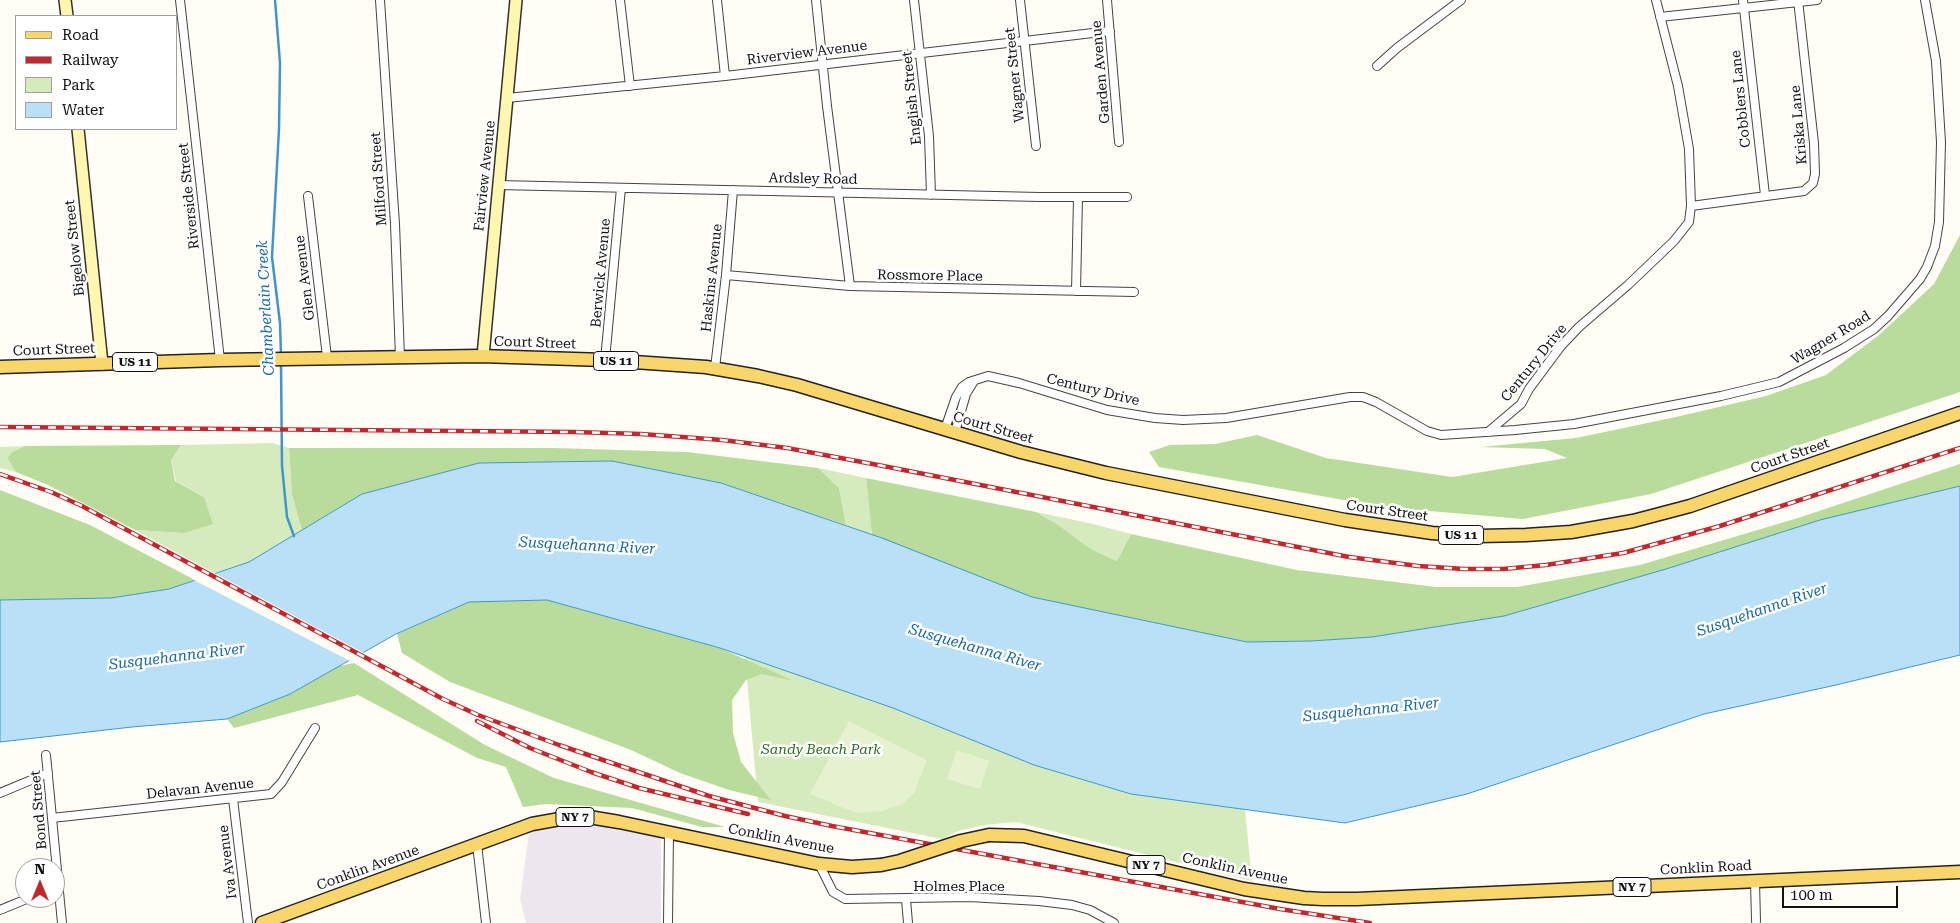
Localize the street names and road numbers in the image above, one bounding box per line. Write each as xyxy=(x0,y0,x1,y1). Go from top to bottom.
street label: Garden Avenue xyxy=(1088,20,1114,124)
street label: Wagner Street xyxy=(1002,27,1028,123)
street label: Riverview Avenue xyxy=(746,37,868,69)
street label: Cobblers Lane xyxy=(1728,49,1754,149)
street label: English Street xyxy=(899,50,925,146)
street label: Kriska Lane xyxy=(1787,85,1811,165)
street label: Fairview Avenue xyxy=(471,120,499,232)
street label: Milford Street xyxy=(367,131,391,227)
street label: Riverside Street xyxy=(175,142,203,250)
street label: Ardsley Road xyxy=(768,170,858,188)
street label: Bigelow Street xyxy=(62,199,88,297)
street label: Berwick Avenue xyxy=(588,218,614,328)
street label: Haskins Avenue xyxy=(698,223,726,333)
street label: Glen Avenue xyxy=(291,234,319,322)
street label: Rossmore Place xyxy=(877,267,983,285)
street label: Wagner Road xyxy=(1788,308,1874,368)
street label: Century Drive xyxy=(1498,321,1570,405)
street label: Court Street xyxy=(494,333,576,353)
street label: Court Street xyxy=(13,340,95,360)
road number: US 11 xyxy=(112,352,158,372)
road number: US 11 xyxy=(594,352,638,371)
street label: Century Drive xyxy=(1045,370,1141,410)
street label: Court Street xyxy=(951,409,1035,447)
street label: Court Street xyxy=(1748,435,1832,477)
street label: Court Street xyxy=(1345,497,1429,525)
road number: US 11 xyxy=(1438,526,1484,544)
street label: Bond Street xyxy=(27,770,51,850)
street label: Delavan Avenue xyxy=(145,775,255,803)
road number: NY 7 xyxy=(556,808,594,826)
street label: Conklin Avenue xyxy=(727,820,835,858)
street label: Iva Avenue xyxy=(215,824,241,900)
street label: Conklin Avenue xyxy=(315,842,421,894)
street label: Conklin Avenue xyxy=(1181,850,1289,888)
road number: NY 7 xyxy=(1127,856,1165,874)
street label: Conklin Road xyxy=(1660,857,1752,879)
road number: NY 7 xyxy=(1613,878,1651,896)
street label: Holmes Place xyxy=(913,879,1005,895)

